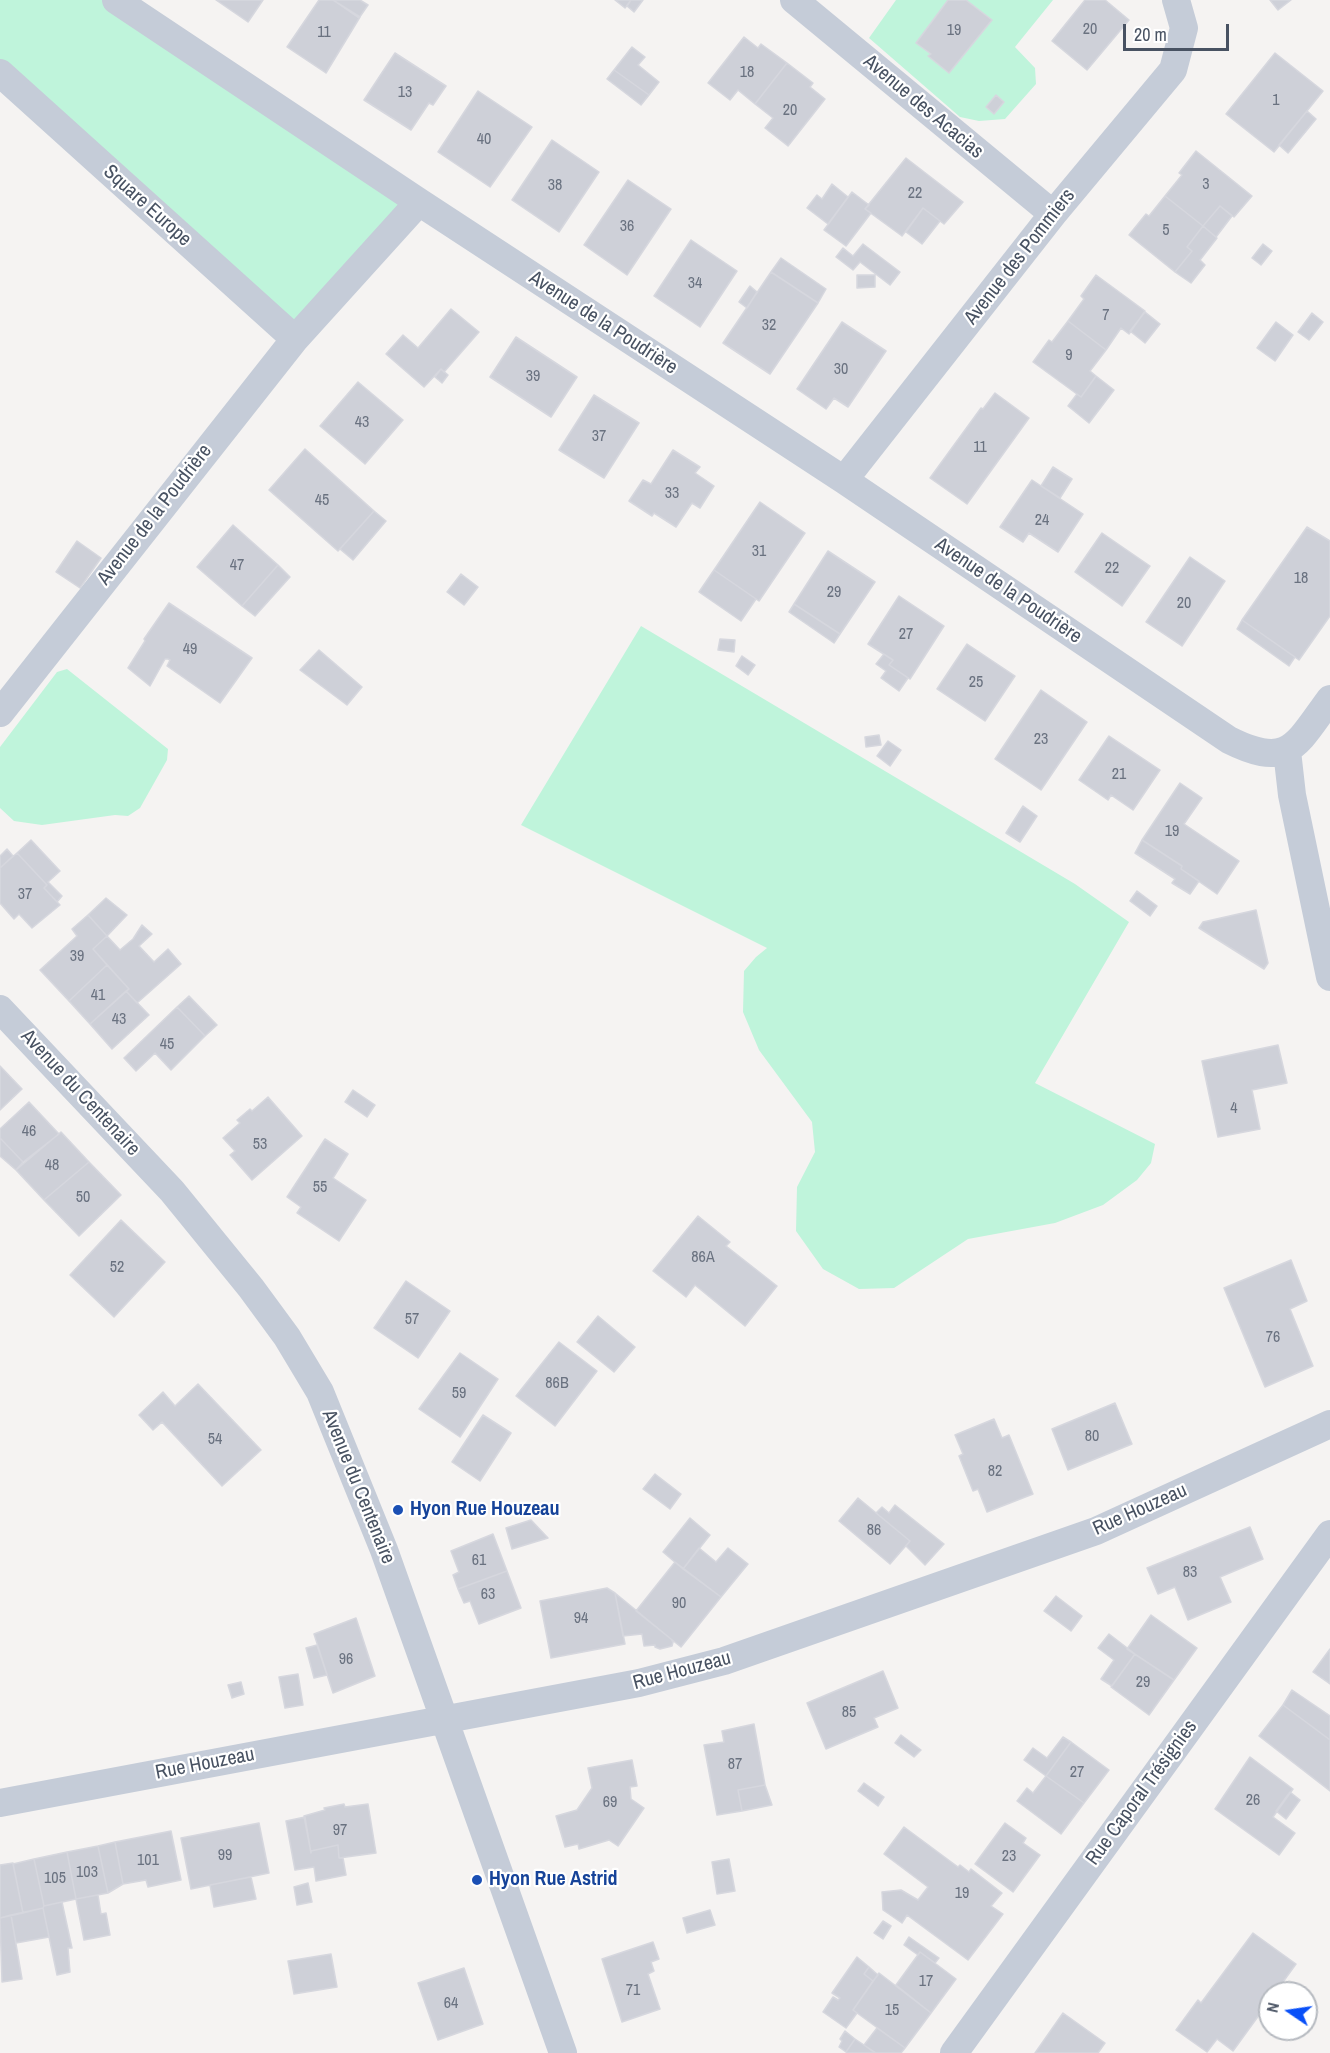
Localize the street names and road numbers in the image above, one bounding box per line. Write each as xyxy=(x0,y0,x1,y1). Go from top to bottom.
street label: Avenue des Acacias xyxy=(858,50,988,164)
street label: Square Europe xyxy=(98,160,196,252)
street label: Avenue des Pommiers xyxy=(960,184,1080,330)
street label: Avenue de la Poudrière xyxy=(524,266,682,380)
street label: Avenue de la Poudrière xyxy=(93,440,217,590)
street label: Avenue de la Poudrière xyxy=(930,533,1086,649)
street label: Avenue du Centenaire xyxy=(15,1025,145,1161)
street label: Avenue du Centenaire xyxy=(316,1407,400,1567)
street label: Rue Houzeau xyxy=(1089,1479,1191,1541)
street label: Rue Houzeau xyxy=(630,1646,734,1696)
street label: Rue Caporal Trésignies xyxy=(1081,1716,1203,1870)
street label: Rue Houzeau xyxy=(153,1743,257,1785)

